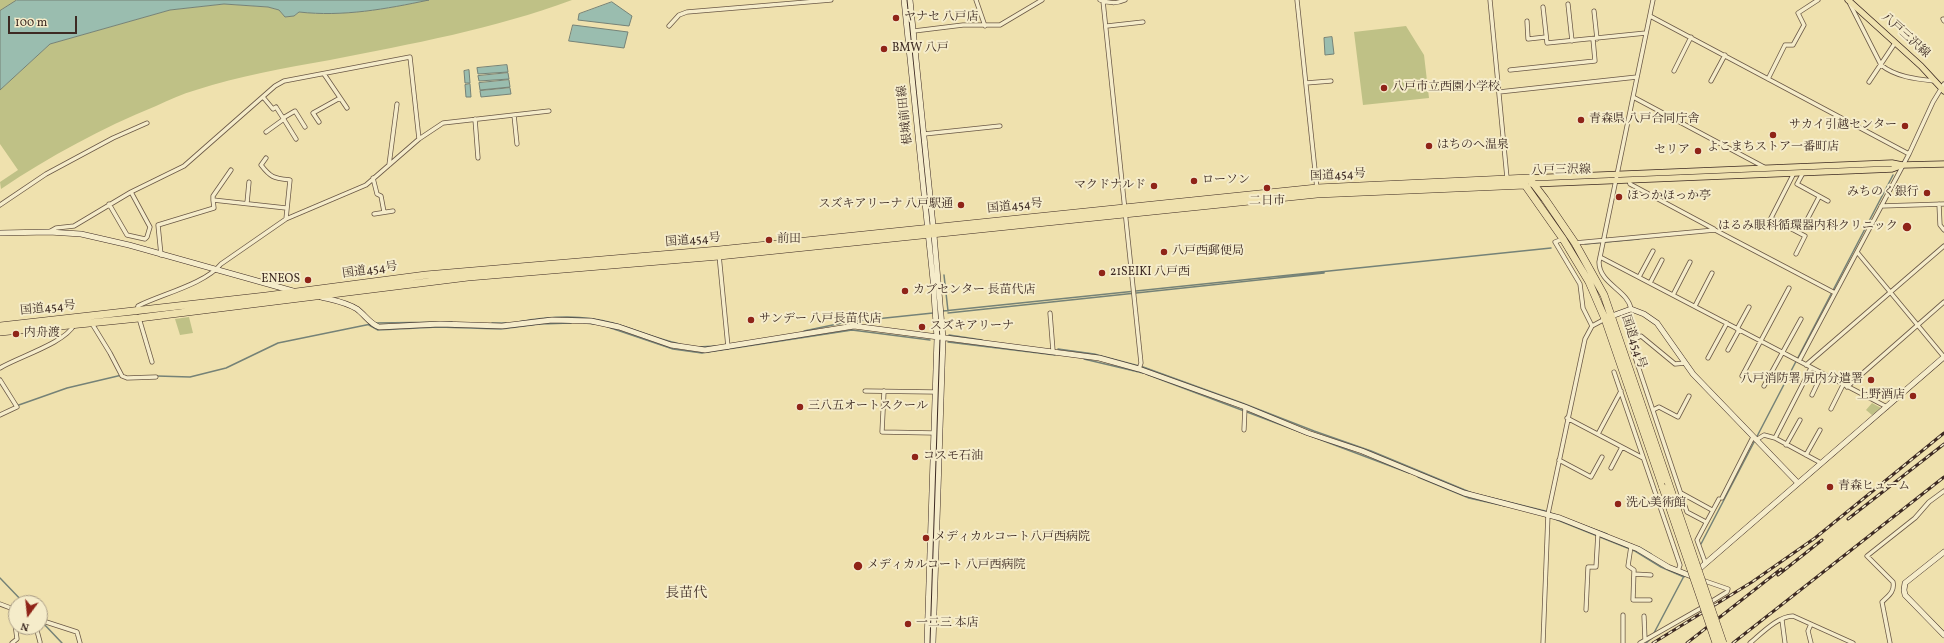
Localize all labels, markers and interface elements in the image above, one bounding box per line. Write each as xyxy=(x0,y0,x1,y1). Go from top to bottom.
scale bar xyxy=(10,8,79,34)
place label: ヤナセ 八戸店 xyxy=(904,11,978,25)
street label: 八戸三沢線 xyxy=(1878,11,1932,61)
marker: ヤナセ 八戸店 xyxy=(891,13,901,23)
text: 100 m xyxy=(15,15,47,31)
place label: BMW 八戸 xyxy=(892,42,949,56)
marker: BMW 八戸 xyxy=(879,44,889,54)
place label: 八戸市立西園小学校 xyxy=(1392,81,1500,95)
marker: 八戸市立西園小学校 xyxy=(1379,83,1389,93)
street label: 根城前田線 xyxy=(896,84,916,146)
place label: 青森県 八戸合同庁舎 xyxy=(1589,113,1699,127)
marker: 青森県 八戸合同庁舎 xyxy=(1576,115,1586,125)
place label: サカイ引越センター xyxy=(1789,119,1897,133)
marker: サカイ引越センター xyxy=(1900,121,1910,131)
marker: よこまちストア一番町店 xyxy=(1768,130,1778,140)
place label: はちのへ温泉 xyxy=(1437,139,1509,153)
marker: はちのへ温泉 xyxy=(1424,141,1434,151)
place label: よこまちストア一番町店 xyxy=(1707,141,1839,155)
place label: セリア xyxy=(1654,144,1690,158)
marker: セリア xyxy=(1693,146,1703,156)
street label: 八戸三沢線 xyxy=(1531,163,1591,179)
street label: 国道454号 xyxy=(1310,167,1366,185)
place label: ローソン xyxy=(1202,174,1250,188)
marker: ローソン xyxy=(1189,176,1199,186)
place label: マクドナルド xyxy=(1074,179,1146,193)
marker: マクドナルド xyxy=(1149,181,1159,191)
marker: 二日市 xyxy=(1262,183,1272,193)
place label: みちのく銀行 xyxy=(1847,186,1919,200)
marker: みちのく銀行 xyxy=(1922,188,1932,198)
place label: ほっかほっか亭 xyxy=(1627,190,1711,204)
marker: ほっかほっか亭 xyxy=(1614,192,1624,202)
place label: 二日市 xyxy=(1249,195,1285,209)
street label: 国道454号 xyxy=(987,197,1043,217)
place label: スズキアリーナ 八戸駅通 xyxy=(819,198,953,212)
marker: スズキアリーナ 八戸駅通 xyxy=(956,200,966,210)
place label: はるみ眼科循環器内科クリニック xyxy=(1718,220,1898,234)
marker: はるみ眼科循環器内科クリニック xyxy=(1901,221,1913,233)
street label: 国道454号 xyxy=(665,231,721,251)
place label: 前田 xyxy=(777,233,801,247)
marker: 前田 xyxy=(764,235,774,245)
place label: 八戸西郵便局 xyxy=(1172,245,1244,259)
marker: 八戸西郵便局 xyxy=(1159,247,1169,257)
street label: 国道454号 xyxy=(341,260,399,282)
place label: 21SEIKI 八戸西 xyxy=(1110,266,1190,280)
marker: 21SEIKI 八戸西 xyxy=(1097,268,1107,278)
place label: ENEOS xyxy=(261,273,300,287)
marker: ENEOS xyxy=(303,275,313,285)
place label: カブセンター 長苗代店 xyxy=(913,284,1035,298)
marker: カブセンター 長苗代店 xyxy=(900,286,910,296)
street label: 国道454号 xyxy=(20,299,76,319)
place label: サンデー 八戸長苗代店 xyxy=(759,313,881,327)
street label: 国道454号 xyxy=(1618,313,1648,371)
marker: サンデー 八戸長苗代店 xyxy=(746,315,756,325)
place label: スズキアリーナ xyxy=(930,320,1014,334)
marker: スズキアリーナ xyxy=(917,322,927,332)
place label: 内舟渡 xyxy=(24,327,60,341)
marker: 内舟渡 xyxy=(11,329,21,339)
place label: 八戸消防署 尻内分遣署 xyxy=(1741,373,1863,387)
marker: 八戸消防署 尻内分遣署 xyxy=(1866,375,1876,385)
place label: 上野酒店 xyxy=(1857,389,1905,403)
marker: 上野酒店 xyxy=(1908,391,1918,401)
place label: 三八五オートスクール xyxy=(808,400,928,414)
marker: 三八五オートスクール xyxy=(795,402,805,412)
place label: コスモ石油 xyxy=(923,450,983,464)
marker: コスモ石油 xyxy=(910,452,920,462)
place label: 青森ヒューム xyxy=(1838,480,1910,494)
marker: 青森ヒューム xyxy=(1825,482,1835,492)
place label: 洗心美術館 xyxy=(1626,497,1686,511)
marker: 洗心美術館 xyxy=(1613,499,1623,509)
place label: メディカルコート八戸西病院 xyxy=(934,531,1090,545)
marker: メディカルコート八戸西病院 xyxy=(921,533,931,543)
place label: メディカルコート 八戸西病院 xyxy=(867,559,1025,573)
marker: メディカルコート 八戸西病院 xyxy=(852,560,864,572)
district label: 長苗代 xyxy=(665,586,707,602)
north arrow xyxy=(8,595,48,635)
place label: 一二三 本店 xyxy=(916,617,978,631)
text: N xyxy=(19,618,31,634)
marker: 一二三 本店 xyxy=(903,619,913,629)

